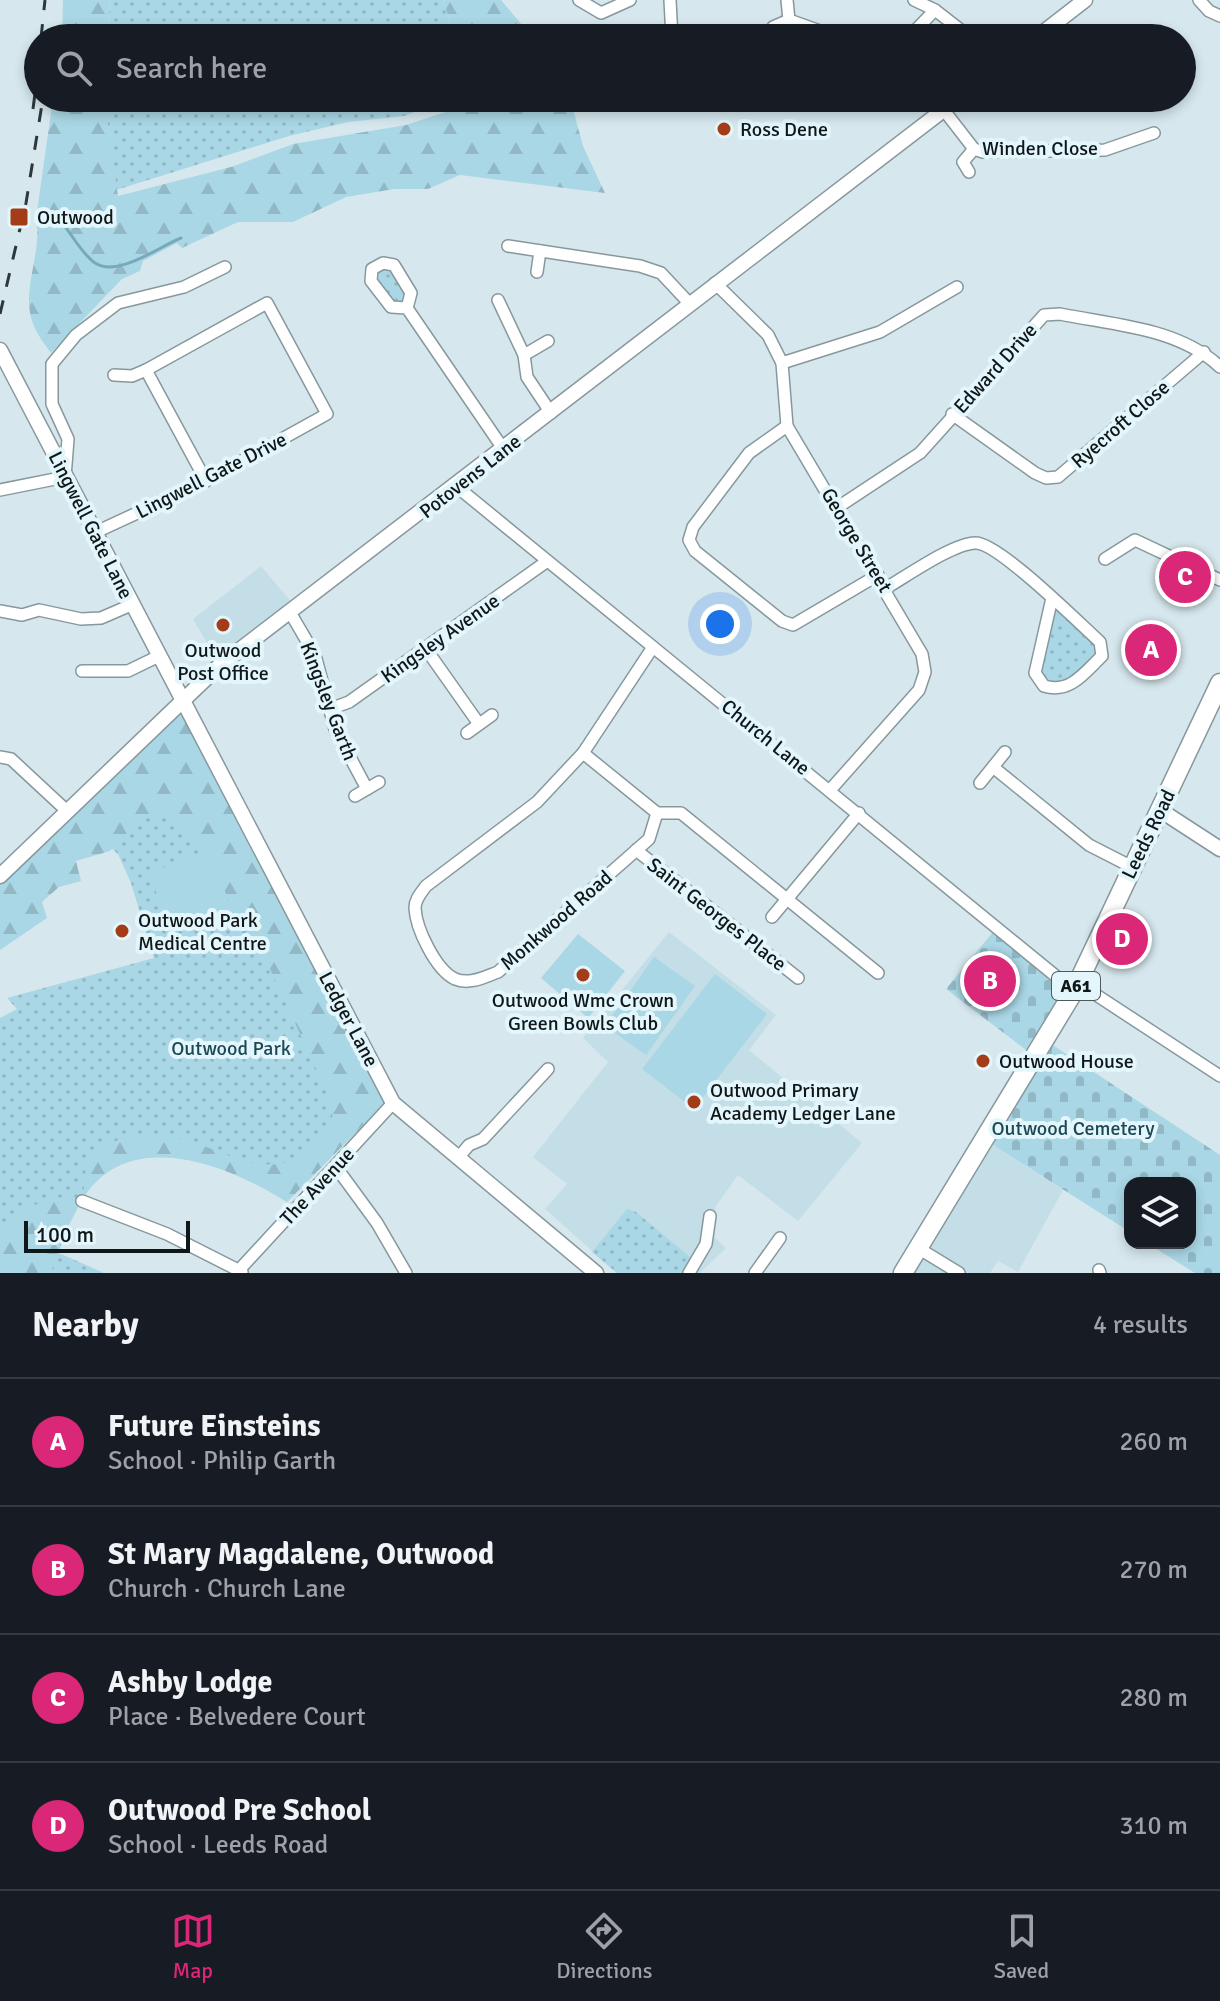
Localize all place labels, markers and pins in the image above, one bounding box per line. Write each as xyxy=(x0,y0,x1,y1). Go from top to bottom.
place label: Ross Dene xyxy=(740,117,828,142)
marker: Ross Dene xyxy=(715,120,733,138)
place label: Outwood xyxy=(37,205,114,230)
marker: Outwood xyxy=(8,206,30,228)
pin: C xyxy=(1159,547,1211,607)
marker: Outwood Post Office xyxy=(214,616,232,634)
pin: A xyxy=(1125,620,1177,680)
place label: Outwood Post Office xyxy=(177,638,269,686)
place label: Outwood Park Medical Centre xyxy=(138,908,267,956)
pin: D xyxy=(1096,909,1148,969)
marker: Outwood Park Medical Centre xyxy=(113,922,131,940)
pin: B xyxy=(964,951,1016,1011)
marker: Outwood Wmc Crown Green Bowls Club xyxy=(574,966,592,984)
place label: Outwood Wmc Crown Green Bowls Club xyxy=(492,988,674,1036)
place label: Outwood House xyxy=(999,1049,1134,1074)
marker: Outwood House xyxy=(974,1052,992,1070)
place label: Outwood Primary Academy Ledger Lane xyxy=(710,1078,896,1126)
marker: Outwood Primary Academy Ledger Lane xyxy=(685,1093,703,1111)

